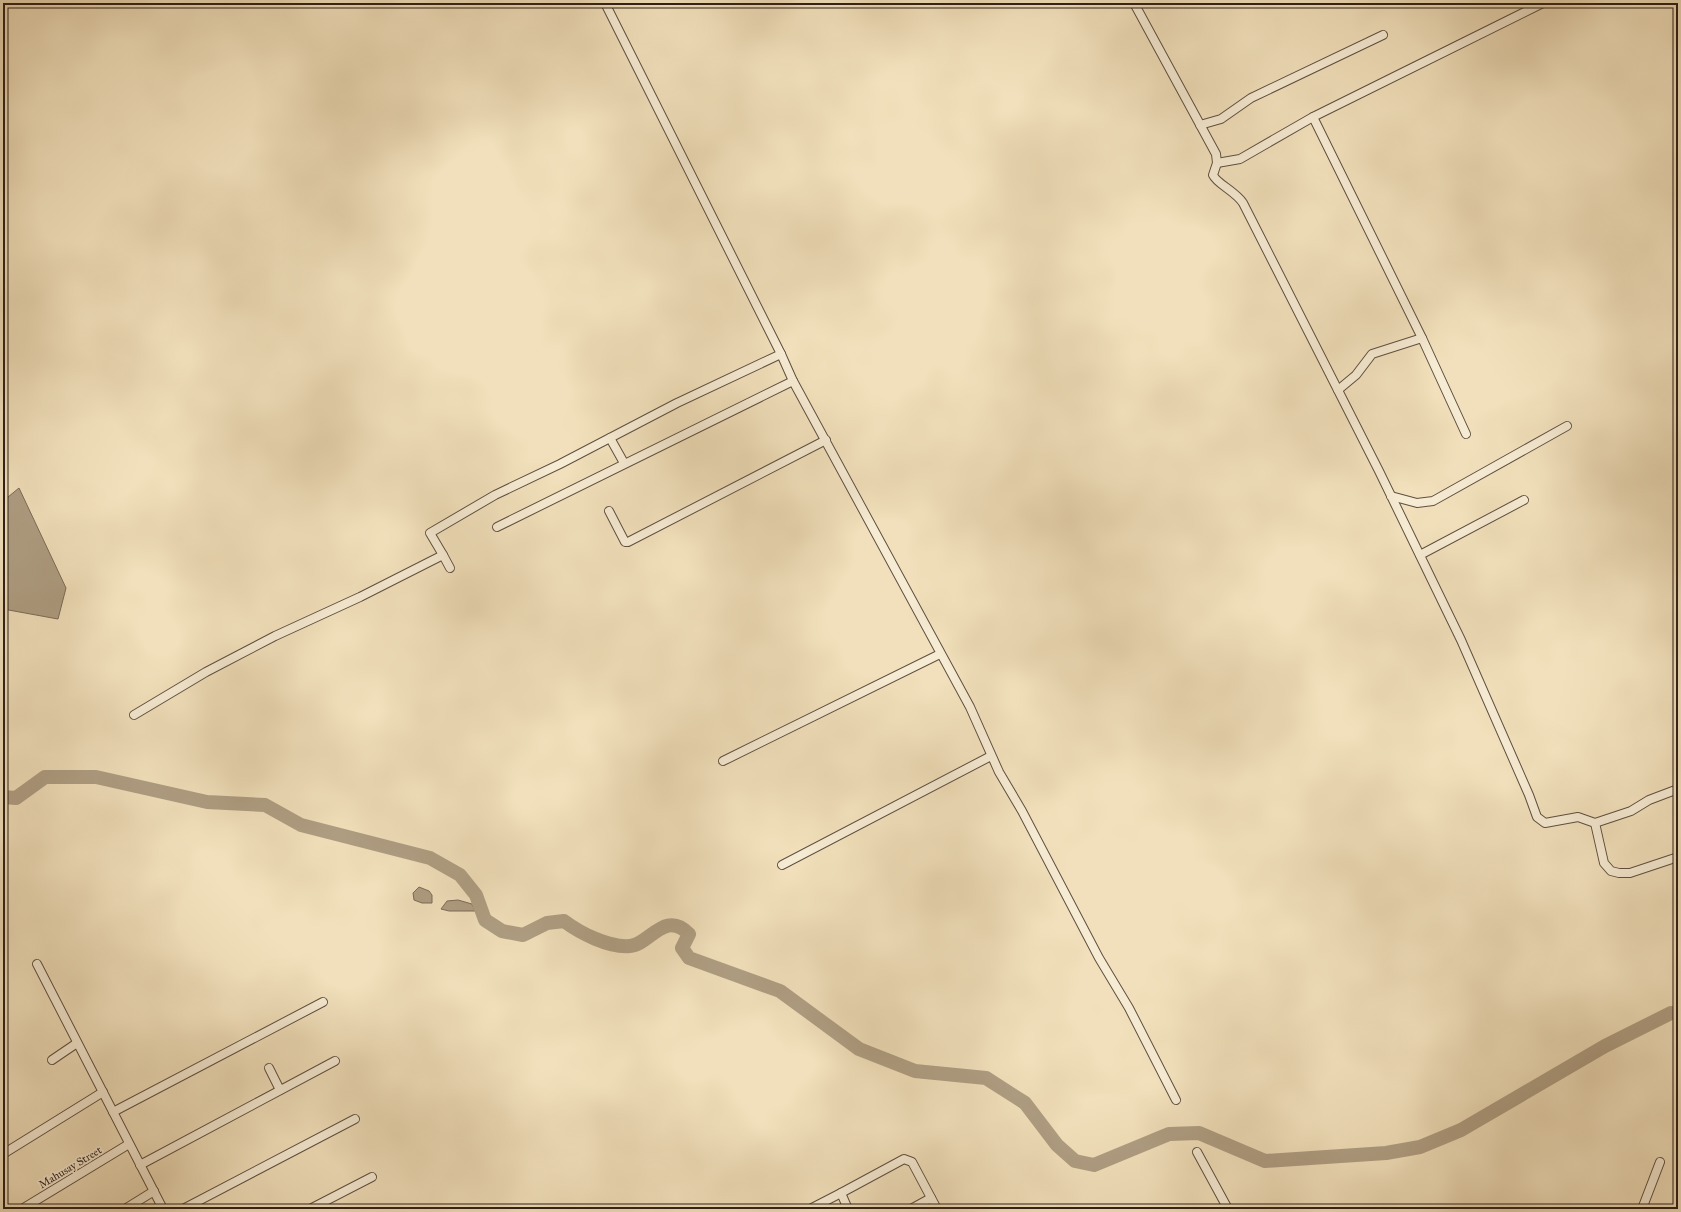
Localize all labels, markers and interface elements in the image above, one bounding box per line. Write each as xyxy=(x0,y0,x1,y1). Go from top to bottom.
street label: Mahusay Street xyxy=(36,1143,104,1191)

